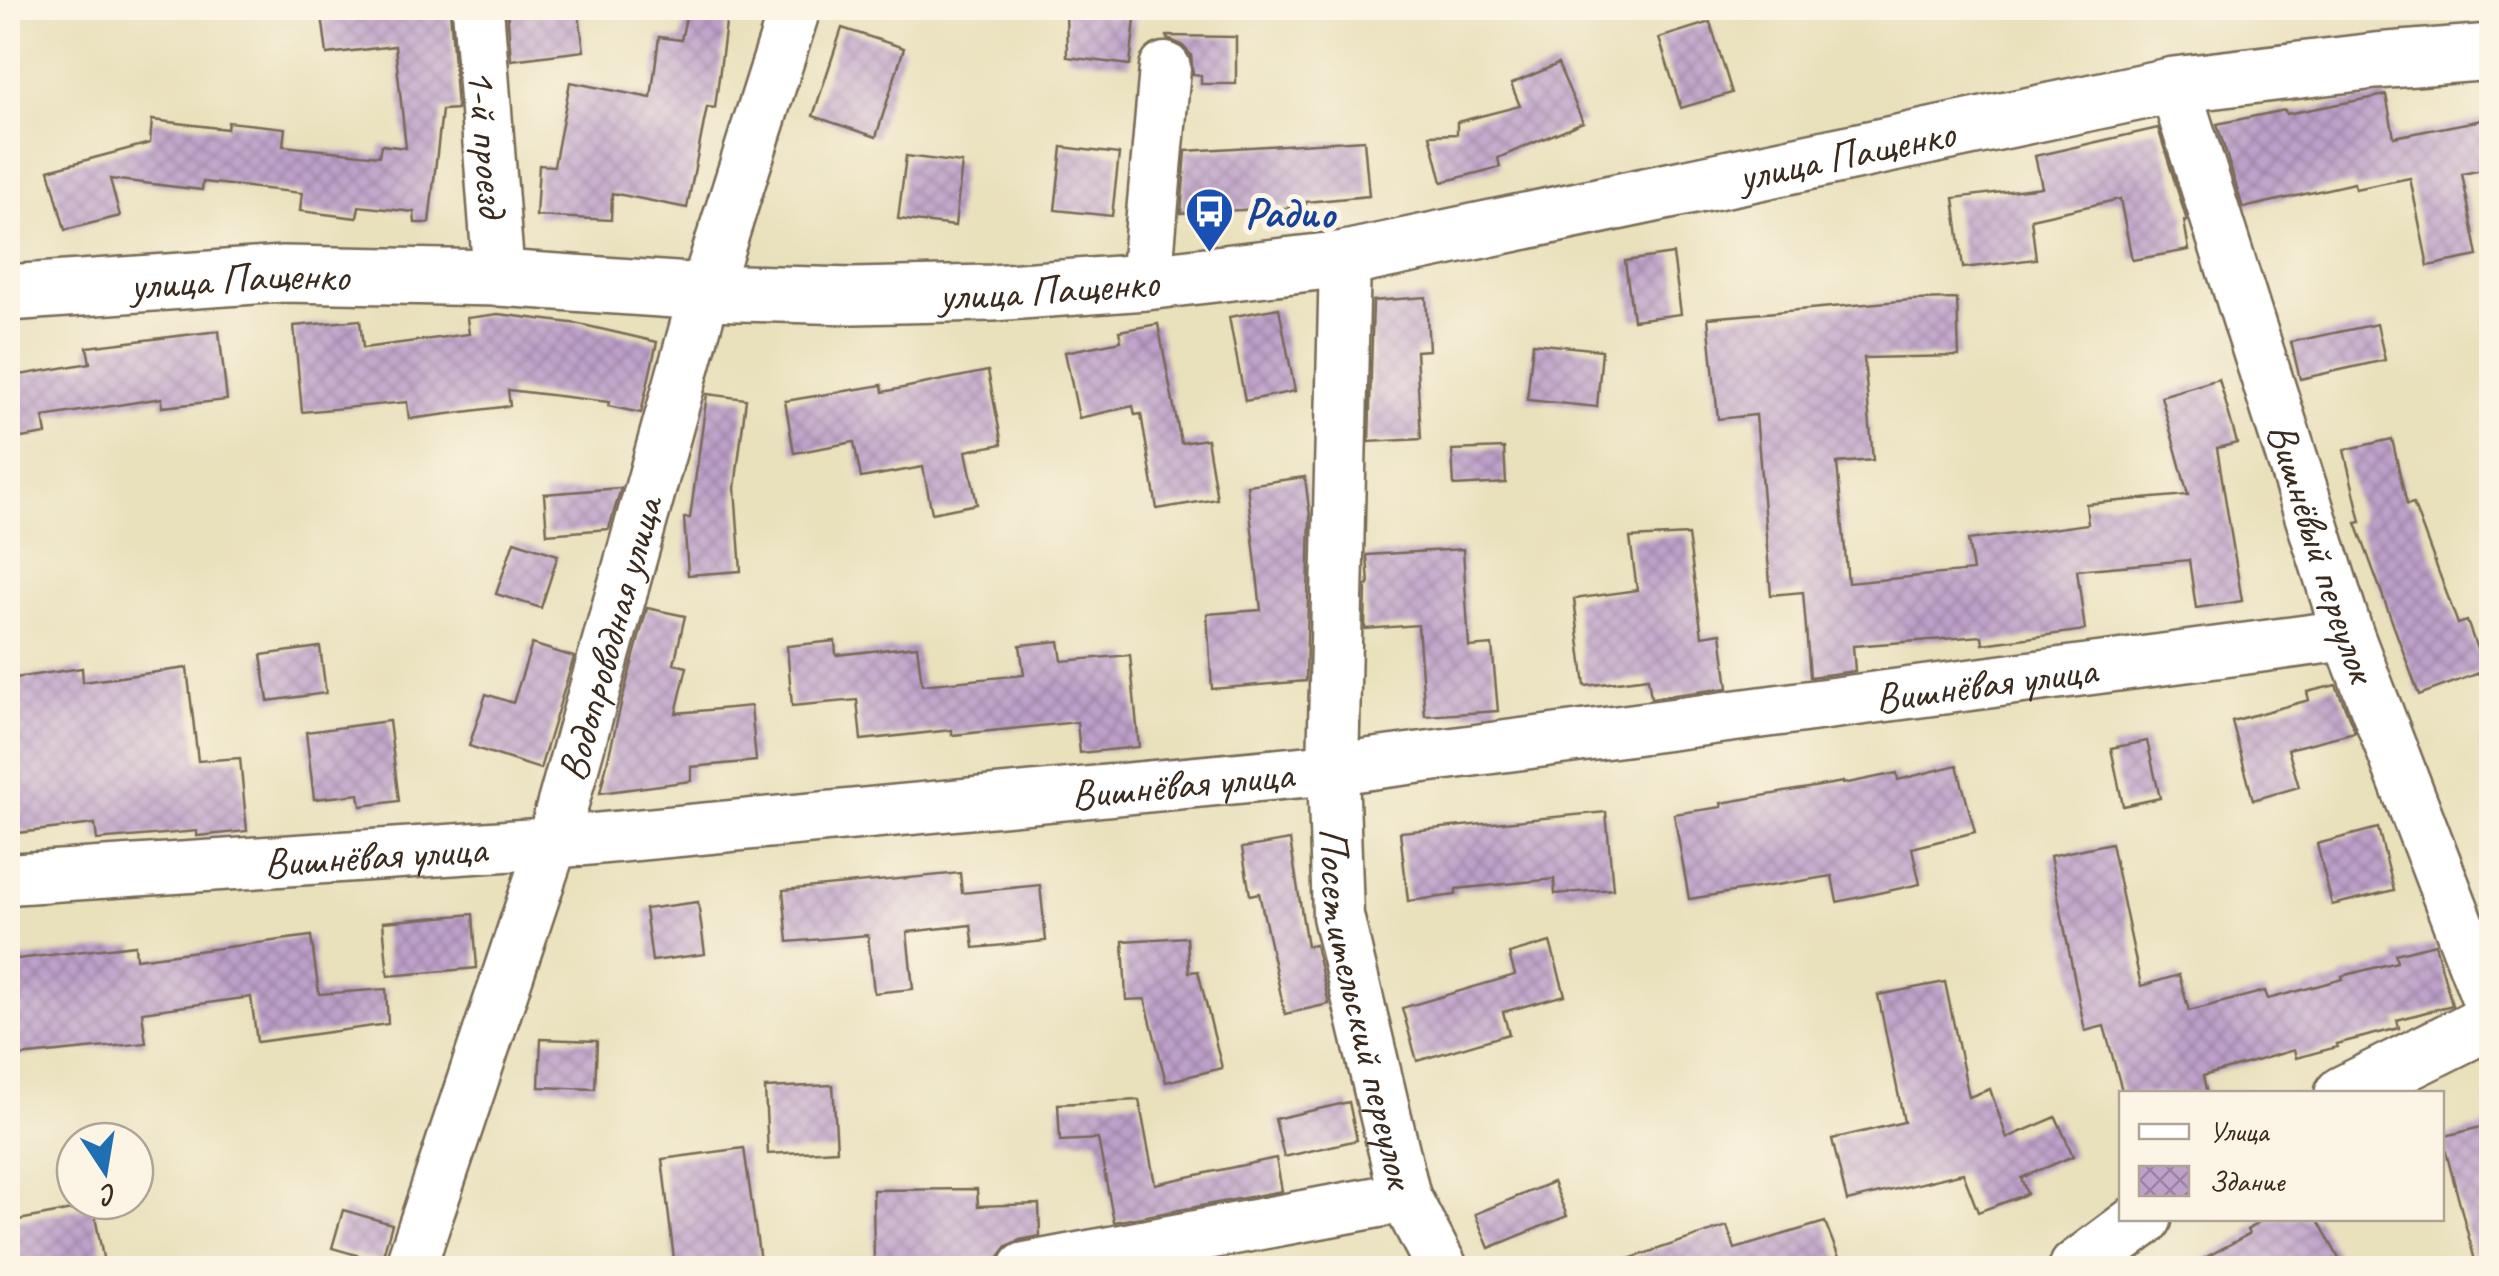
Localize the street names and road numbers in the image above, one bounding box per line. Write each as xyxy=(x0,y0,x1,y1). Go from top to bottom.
street label: 1-й проезд xyxy=(455,67,519,223)
street label: улица Пащенко xyxy=(1731,106,1961,204)
street label: улица Пащенко xyxy=(125,249,352,313)
street label: улица Пащенко xyxy=(935,256,1163,322)
street label: Вишнёвый переулок xyxy=(2255,416,2390,693)
street label: Водопроводная улица xyxy=(546,488,676,787)
street label: Вишнёвая улица xyxy=(1872,643,2103,725)
street label: Вишнёвая улица xyxy=(1069,748,1299,822)
street label: Вишнёвая улица xyxy=(262,822,491,890)
street label: Посетительский переулок xyxy=(1307,827,1428,1196)

